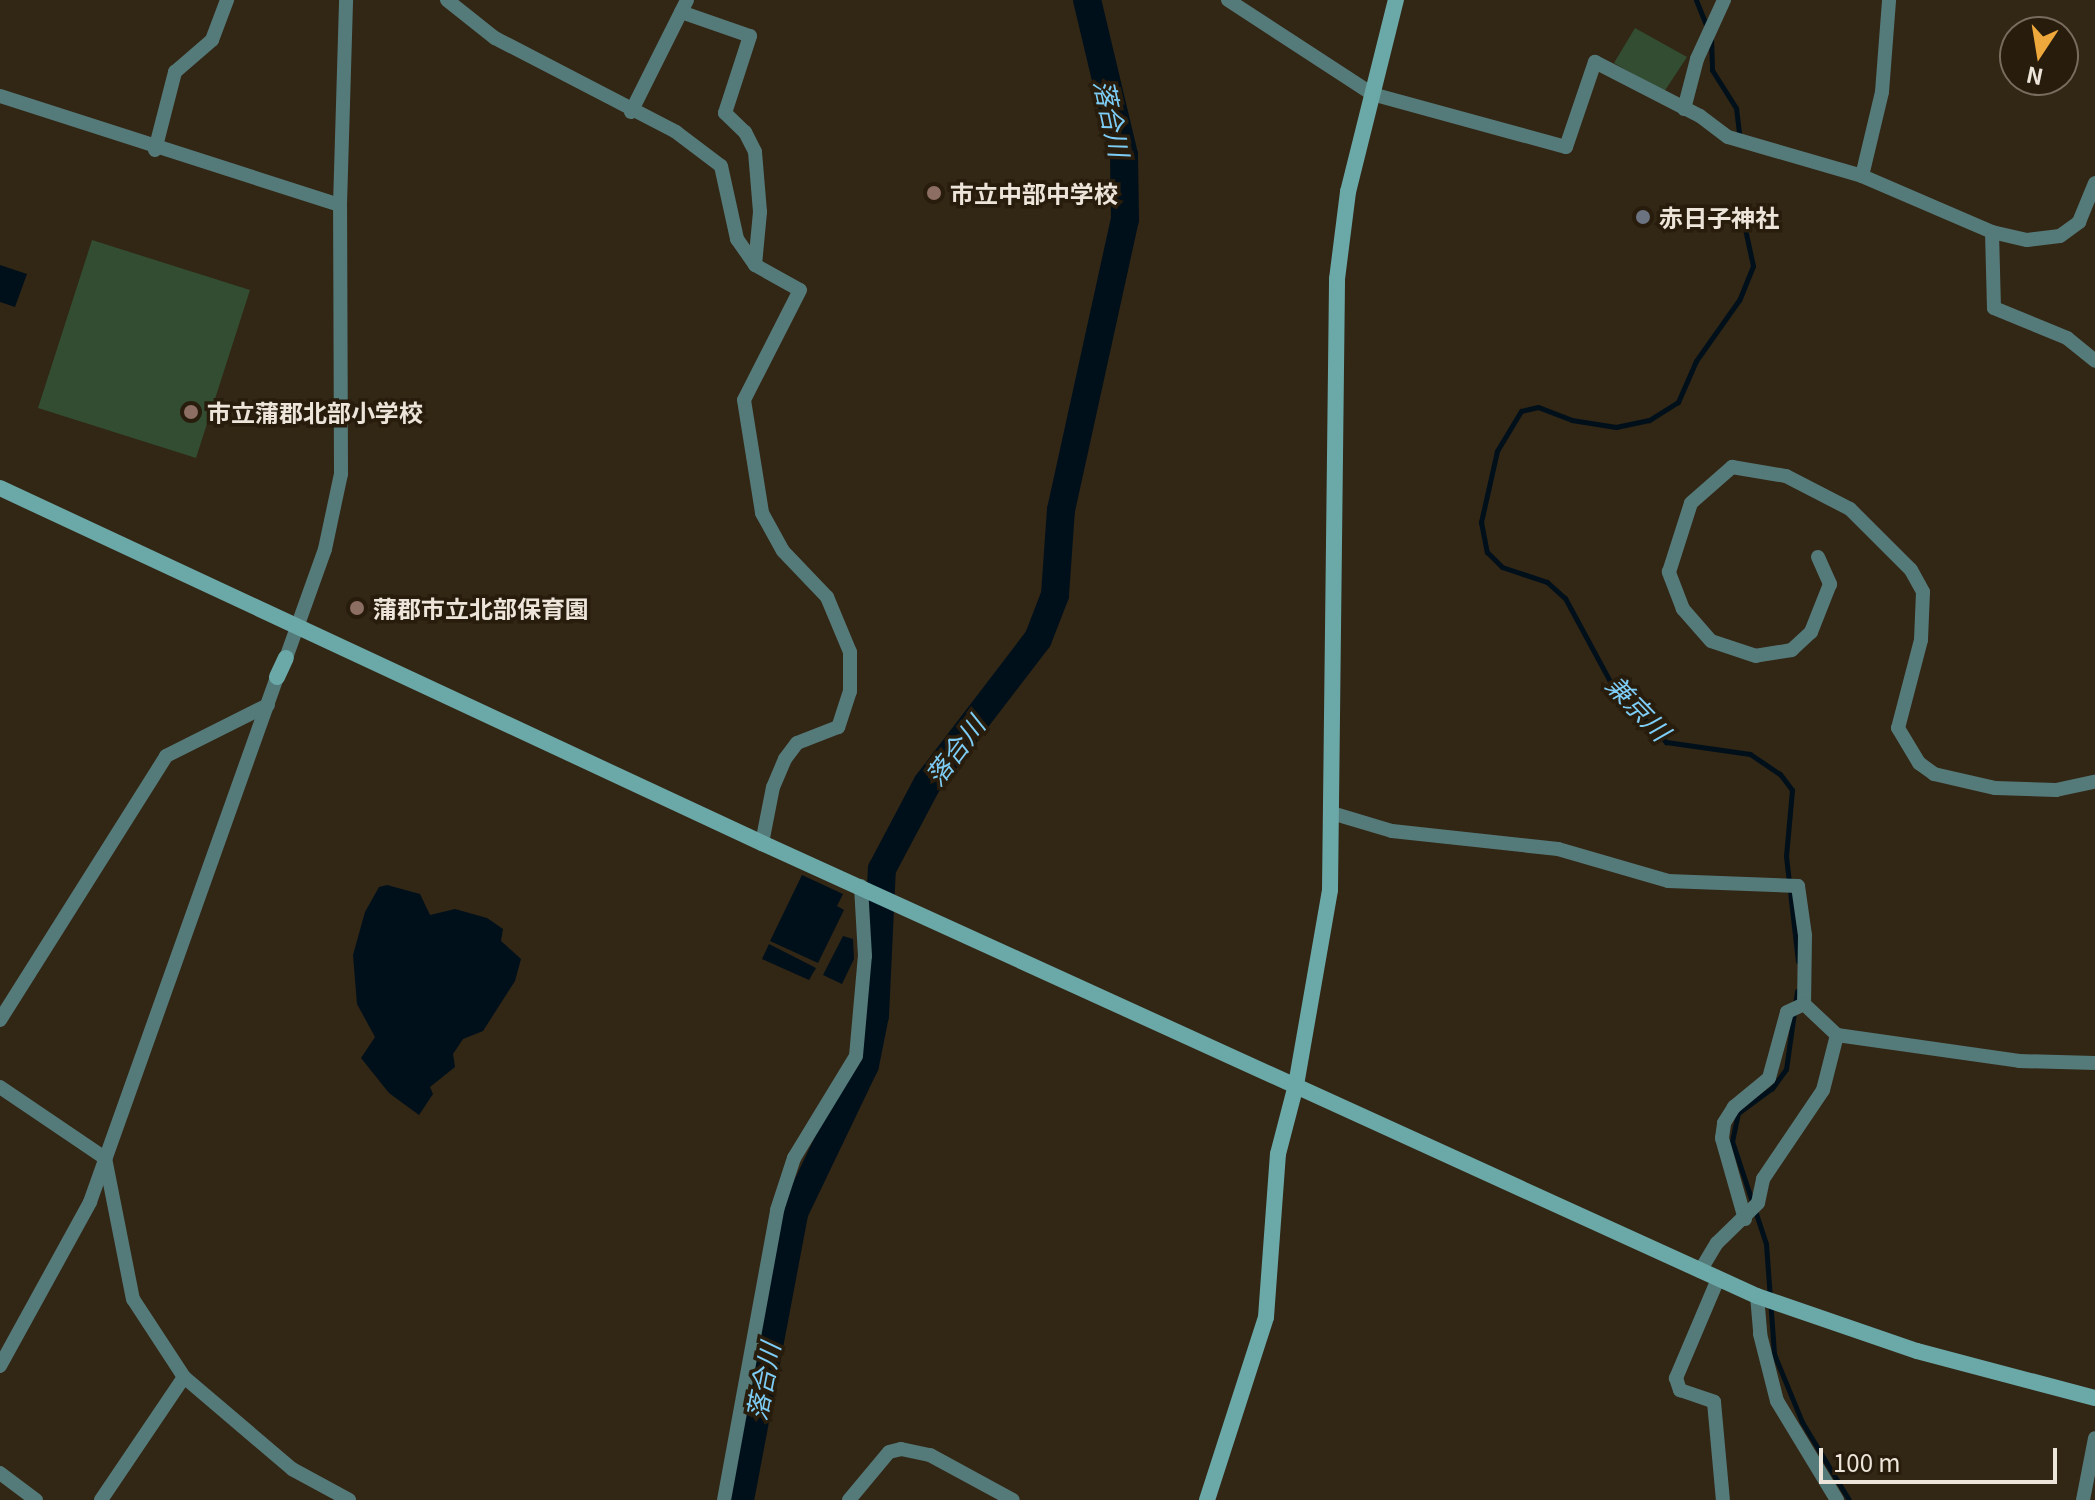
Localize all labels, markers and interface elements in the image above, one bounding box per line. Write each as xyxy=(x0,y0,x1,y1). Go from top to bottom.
north arrow xyxy=(1999,16,2079,96)
text: N xyxy=(2023,60,2046,95)
water label: 落合川 xyxy=(1090,77,1136,159)
place label: 市立中部中学校 xyxy=(950,179,1118,207)
marker: 市立中部中学校 xyxy=(925,184,943,202)
place label: 赤日子神社 xyxy=(1659,203,1779,231)
marker: 赤日子神社 xyxy=(1634,208,1652,226)
place label: 市立蒲郡北部小学校 xyxy=(207,398,423,426)
marker: 市立蒲郡北部小学校 xyxy=(182,403,200,421)
place label: 蒲郡市立北部保育園 xyxy=(373,594,589,622)
marker: 蒲郡市立北部保育園 xyxy=(348,599,366,617)
water label: 兼京川 xyxy=(1601,668,1677,746)
water label: 落合川 xyxy=(918,709,990,791)
water label: 落合川 xyxy=(739,1340,785,1422)
scale bar xyxy=(1823,1432,2061,1482)
text: 100 m xyxy=(1833,1444,1901,1479)

